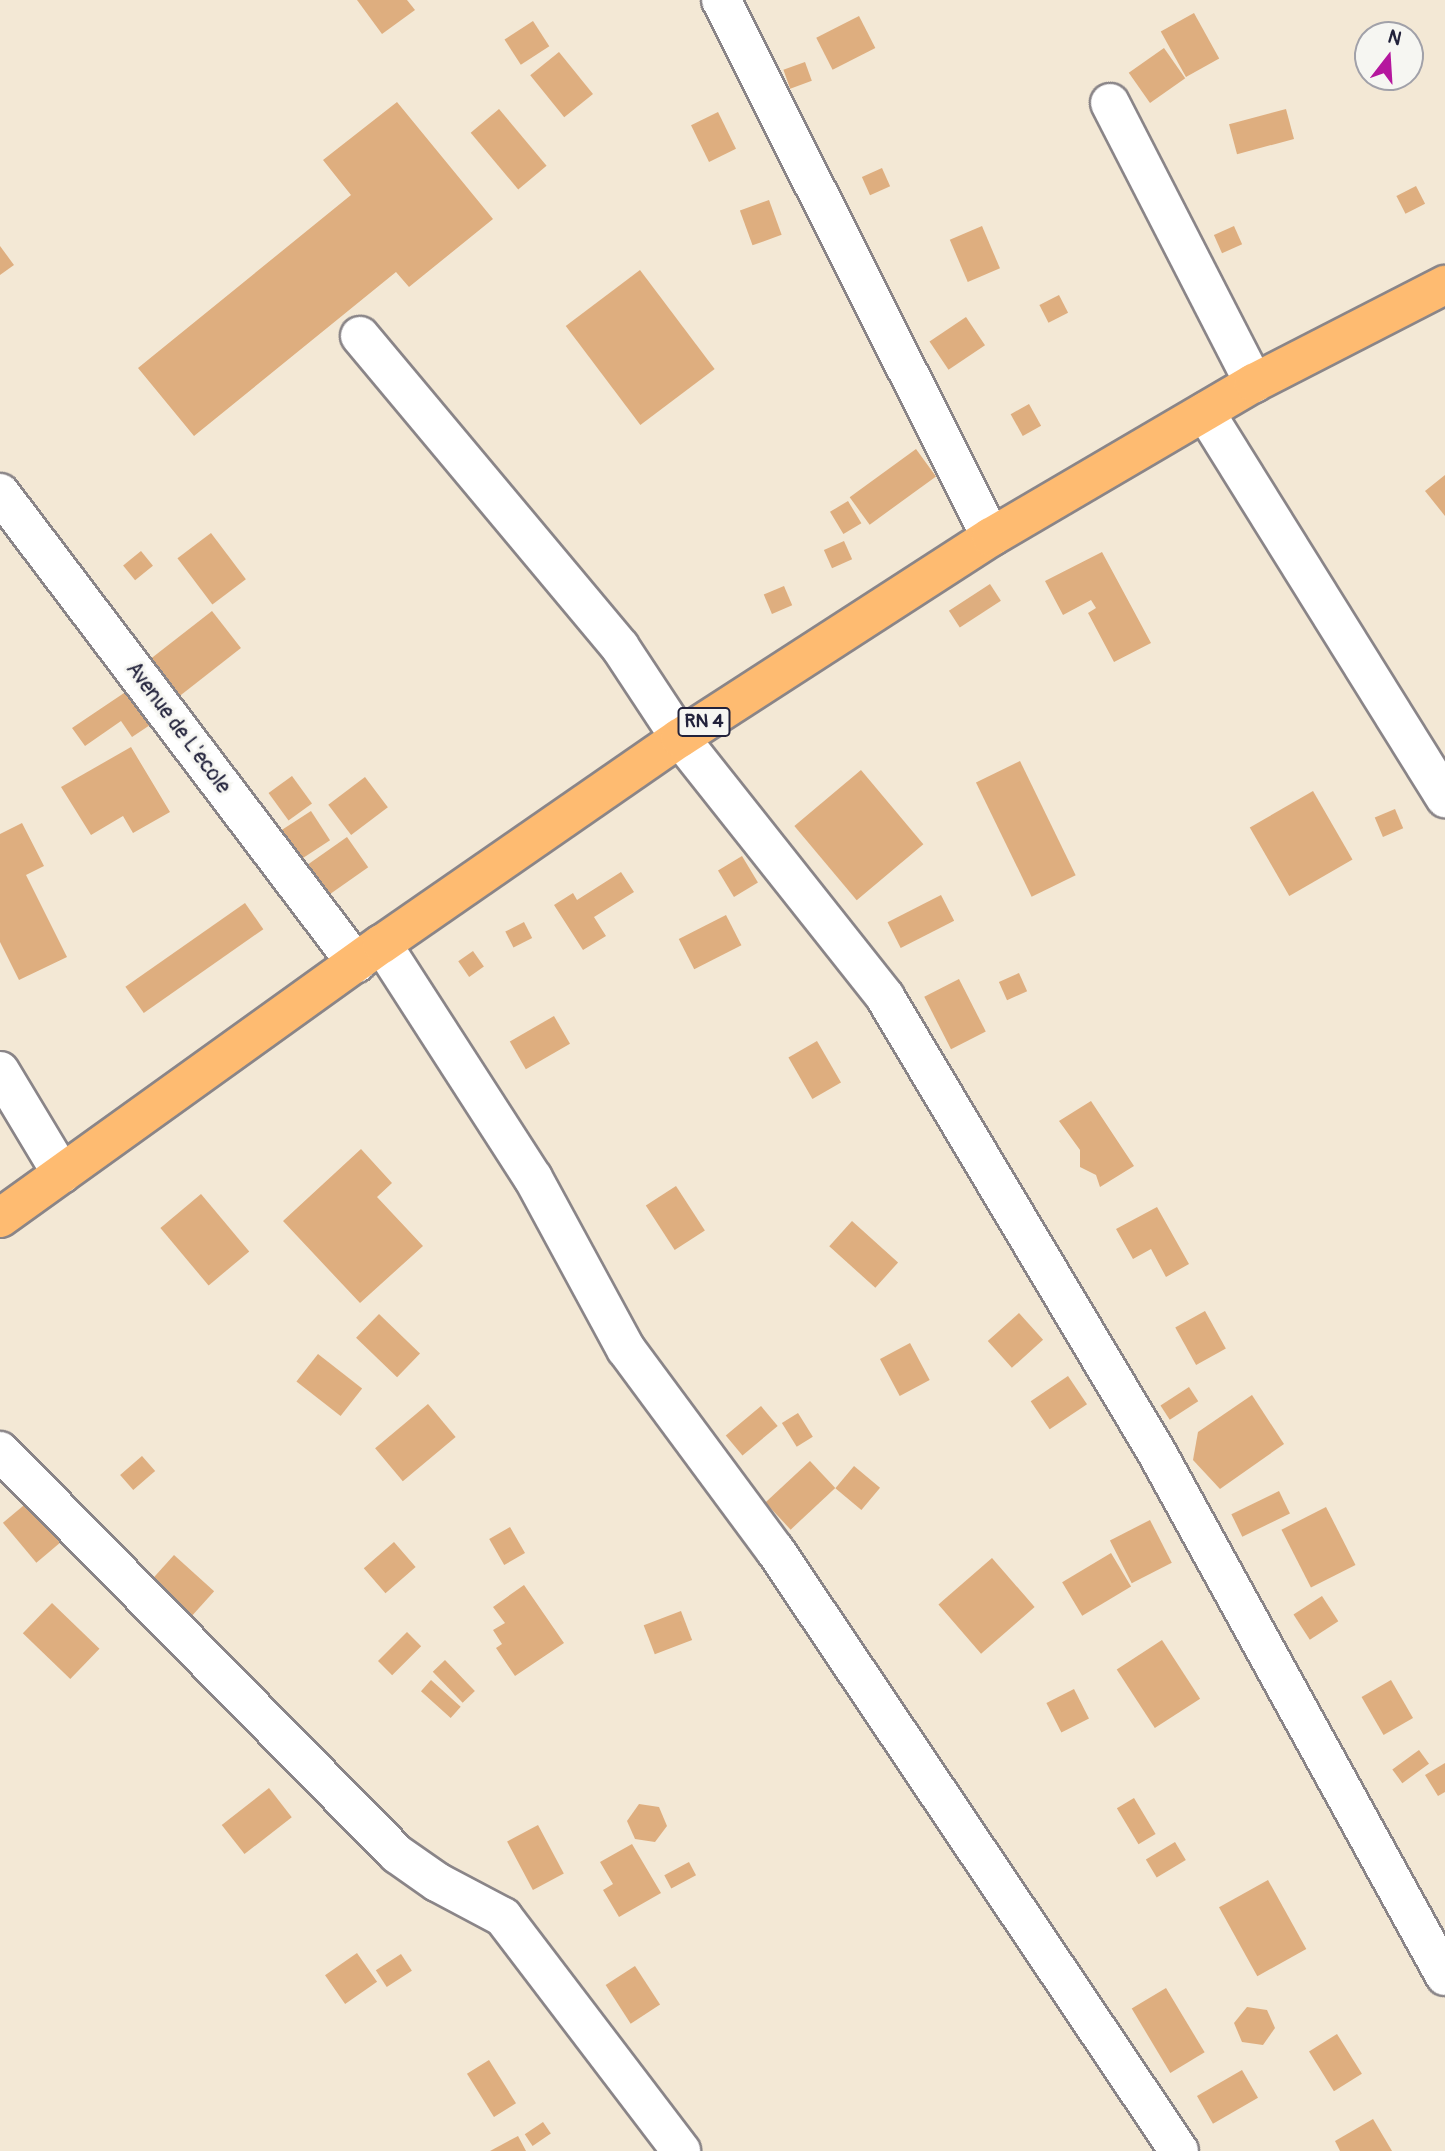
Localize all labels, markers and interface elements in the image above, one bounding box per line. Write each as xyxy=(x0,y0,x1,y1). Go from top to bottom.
north arrow xyxy=(1354,21,1424,91)
text: N xyxy=(1385,24,1404,51)
street label: Avenue de L'ecole xyxy=(120,657,236,799)
road number: RN 4 xyxy=(676,706,732,737)

